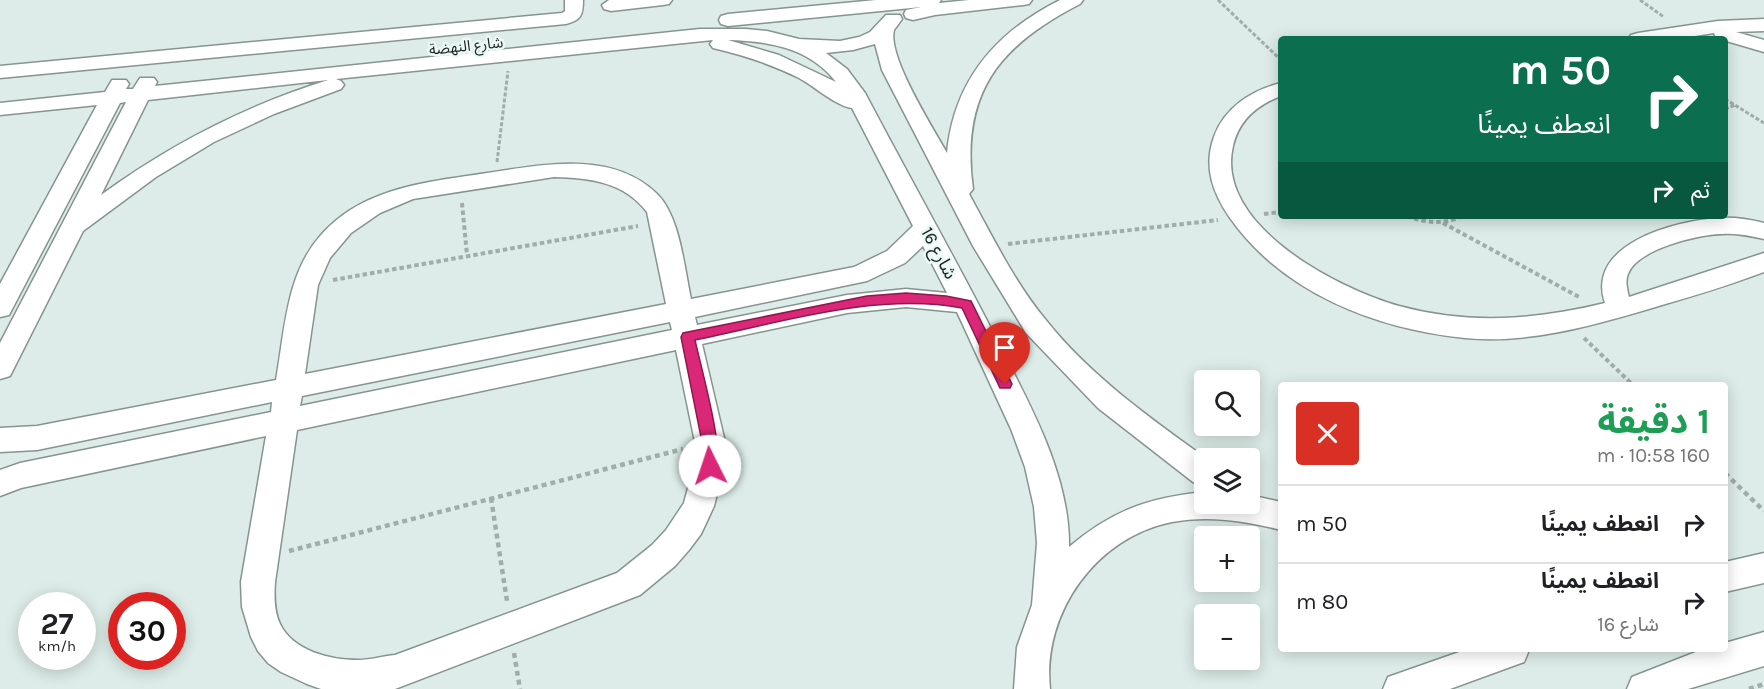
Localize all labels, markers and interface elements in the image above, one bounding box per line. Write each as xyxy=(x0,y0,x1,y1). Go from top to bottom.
street label: شارع النهضة xyxy=(428,33,505,62)
text: 50 m xyxy=(1509,45,1611,95)
icon: right xyxy=(1632,60,1710,138)
text: انعطف يمينًا xyxy=(1477,108,1611,140)
icon: right xyxy=(1646,174,1679,207)
text: ثم xyxy=(1691,178,1710,204)
street label: شارع 16 xyxy=(914,223,962,284)
pin xyxy=(979,322,1030,384)
icon: arrive xyxy=(988,331,1021,364)
map controls xyxy=(1194,370,1260,670)
button: search xyxy=(1194,370,1260,436)
text: 1 دقيقة xyxy=(1597,400,1710,442)
button: close xyxy=(1296,402,1359,465)
position arrow xyxy=(678,434,742,498)
text: 160 m · 10:58 xyxy=(1597,444,1710,467)
button: layers xyxy=(1194,448,1260,514)
icon: right xyxy=(1677,508,1710,541)
text: 50 m xyxy=(1296,511,1347,537)
text: انعطف يمينًا xyxy=(1541,511,1659,537)
button: + xyxy=(1194,526,1260,592)
text: انعطف يمينًا xyxy=(1541,568,1659,594)
icon: right xyxy=(1677,586,1710,619)
text: 80 m xyxy=(1296,589,1348,615)
speed limit sign: 30 xyxy=(108,592,186,670)
button: − xyxy=(1194,604,1260,670)
text: 27 xyxy=(40,606,74,642)
text: شارع 16 xyxy=(1597,613,1659,636)
text: km/h xyxy=(38,637,76,655)

